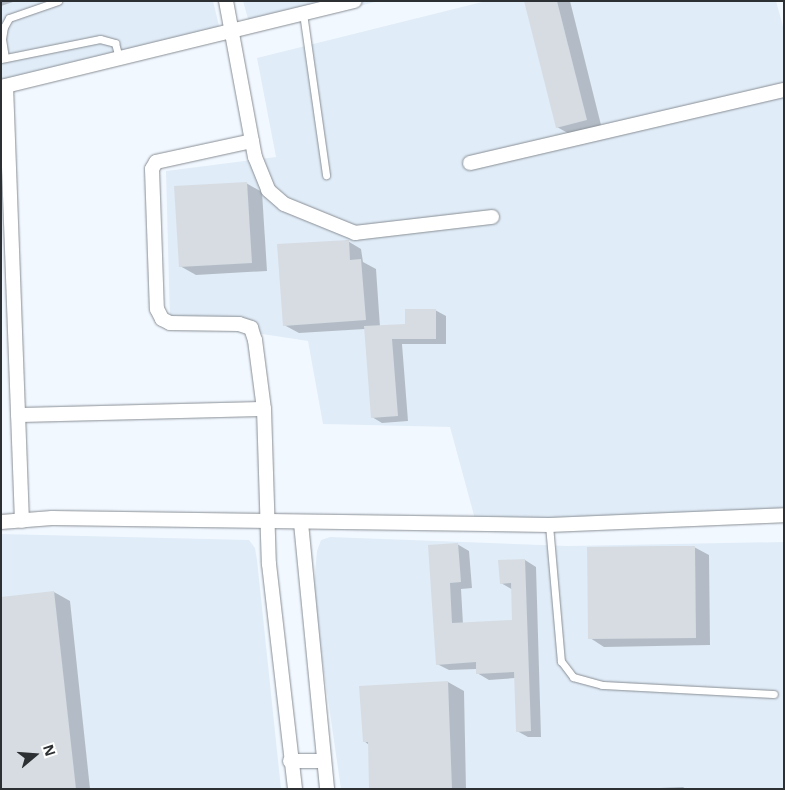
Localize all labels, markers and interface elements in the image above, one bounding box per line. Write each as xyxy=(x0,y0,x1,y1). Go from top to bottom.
north arrow xyxy=(10,730,60,780)
text: N xyxy=(39,742,61,759)

